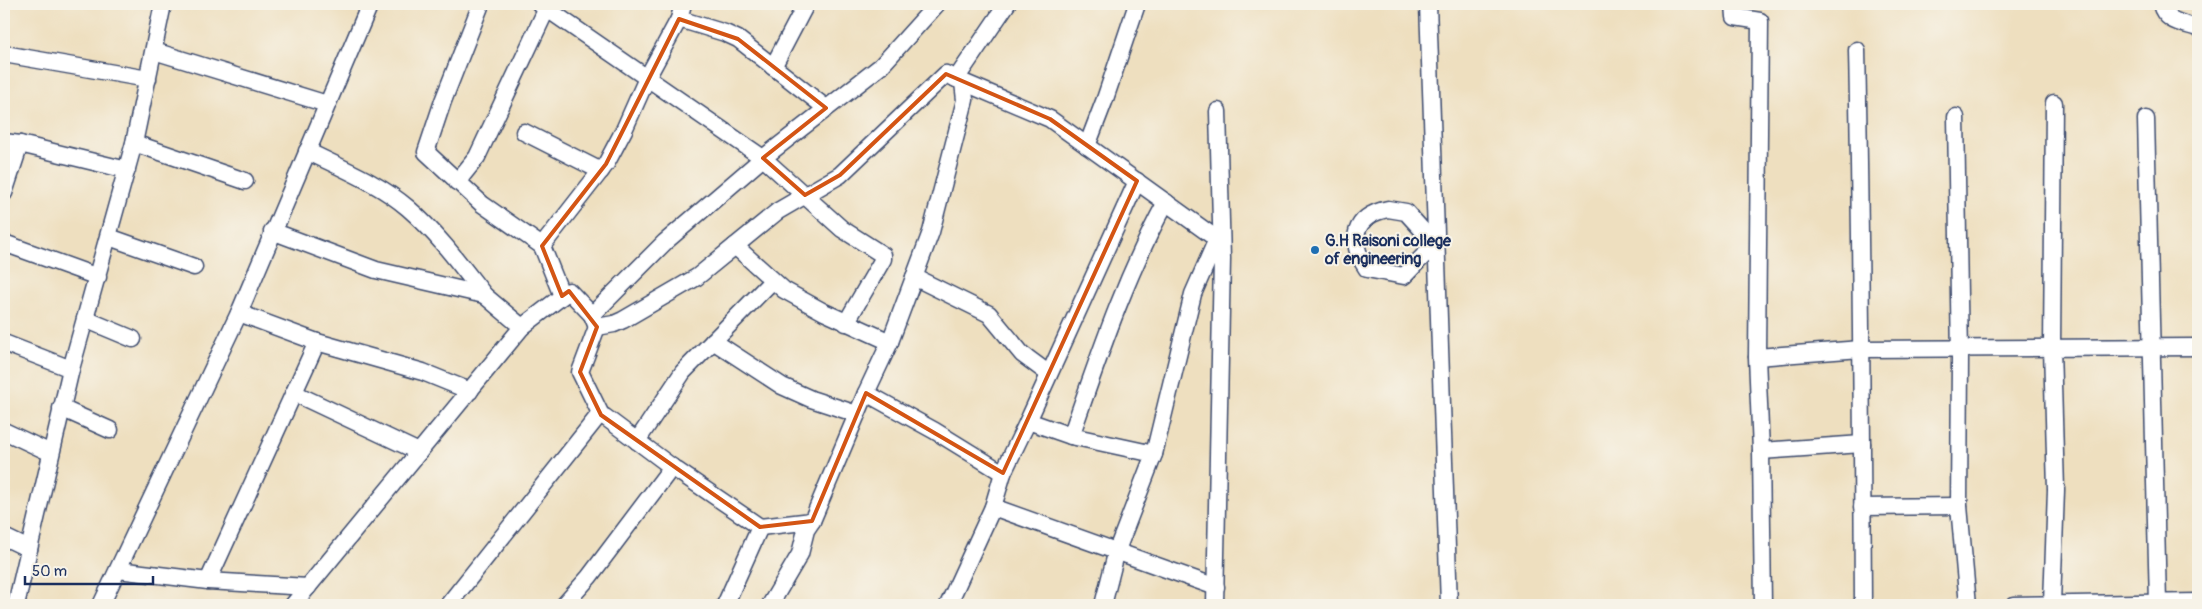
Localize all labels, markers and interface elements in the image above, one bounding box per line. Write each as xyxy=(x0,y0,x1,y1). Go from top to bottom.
place label: G.H Raisoni college of engineering xyxy=(1324,231,1452,269)
marker: G.H Raisoni college of engineering xyxy=(1309,244,1321,256)
scale bar xyxy=(25,554,152,586)
text: 50 m xyxy=(32,562,67,581)

